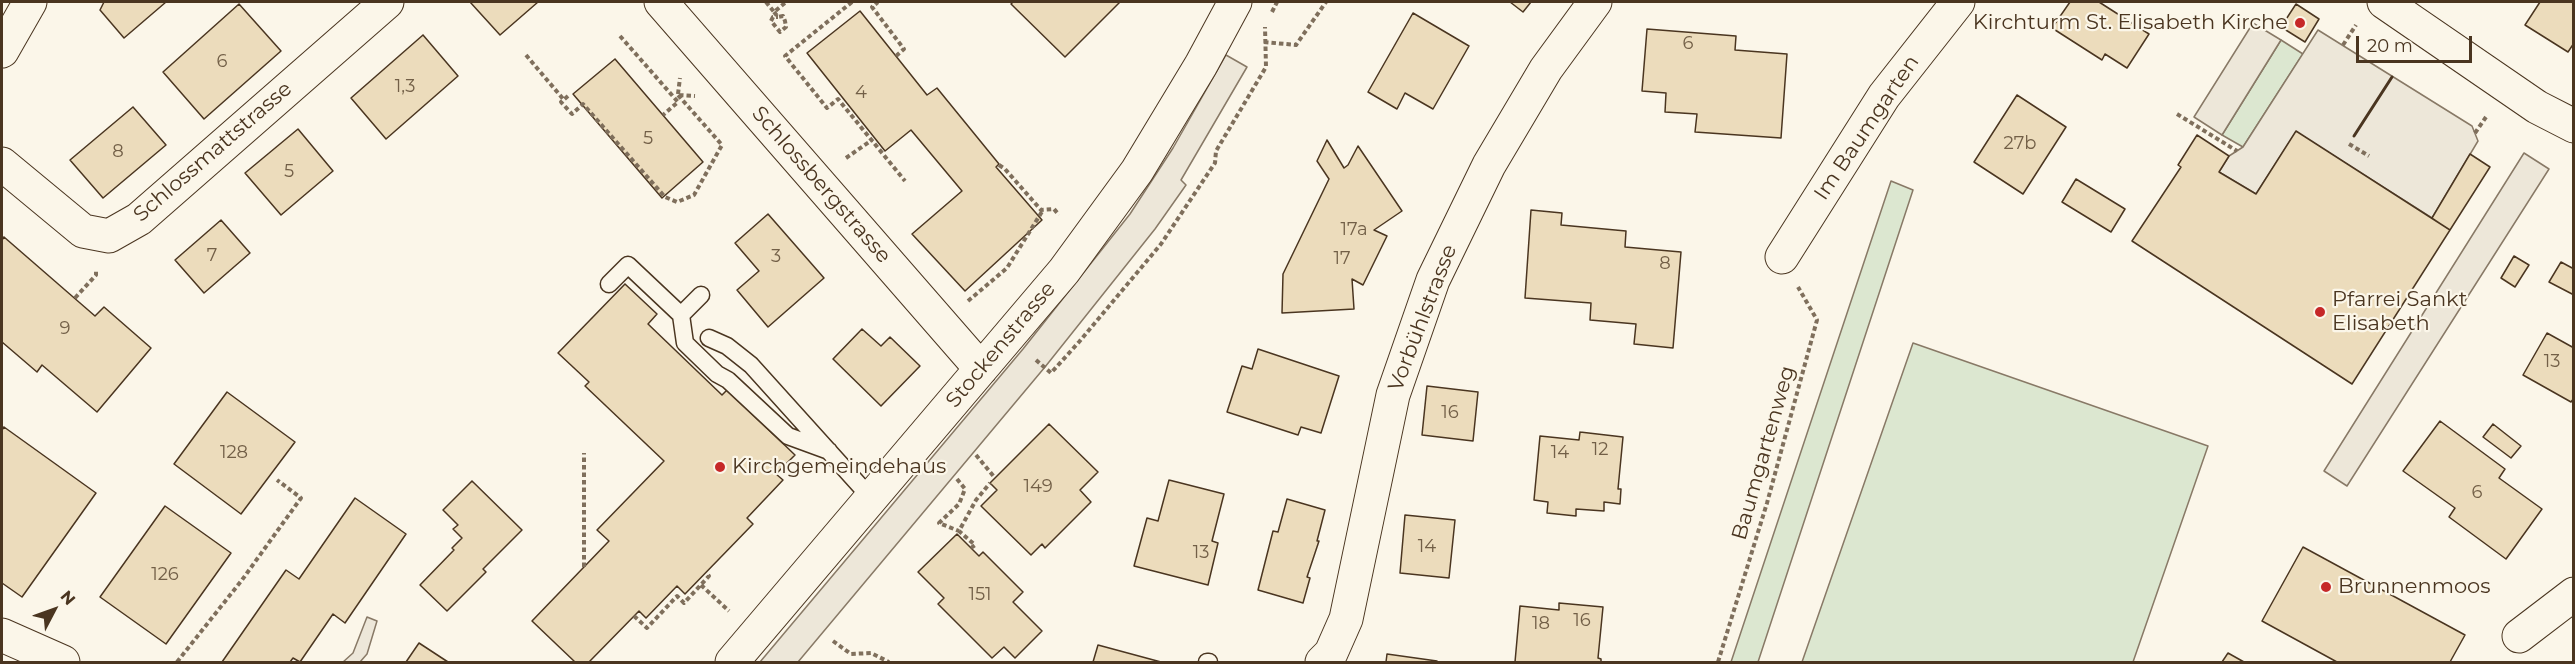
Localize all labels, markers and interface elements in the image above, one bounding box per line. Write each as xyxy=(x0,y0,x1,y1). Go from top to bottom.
place label: Kirchturm St. Elisabeth Kirche xyxy=(1973,10,2288,36)
marker: Kirchturm St. Elisabeth Kirche xyxy=(2293,16,2307,30)
scale bar xyxy=(2359,24,2474,62)
house number: 6 xyxy=(1683,33,1693,55)
text: 20 m xyxy=(2367,35,2413,57)
house number: 6 xyxy=(217,51,227,73)
street label: Im Baumgarten xyxy=(1809,51,1925,205)
street label: Schlossmattstrasse xyxy=(129,76,297,228)
house number: 1,3 xyxy=(395,76,415,98)
house number: 4 xyxy=(855,82,867,104)
street label: Schlossbergstrasse xyxy=(746,101,896,269)
house number: 5 xyxy=(643,128,653,150)
house number: 27b xyxy=(2004,133,2036,155)
house number: 8 xyxy=(112,141,124,163)
house number: 5 xyxy=(284,161,294,183)
house number: 17a xyxy=(1340,219,1368,241)
street label: Vorbühlstrasse xyxy=(1383,241,1463,395)
house number: 7 xyxy=(207,245,217,267)
house number: 3 xyxy=(771,246,781,268)
house number: 17 xyxy=(1333,248,1351,270)
house number: 8 xyxy=(1659,253,1671,275)
street label: Stockenstrasse xyxy=(941,277,1061,413)
place label: Pfarrei Sankt Elisabeth xyxy=(2332,287,2467,337)
marker: Pfarrei Sankt Elisabeth xyxy=(2313,305,2327,319)
house number: 9 xyxy=(60,318,70,340)
house number: 13 xyxy=(2544,351,2560,373)
street label: Baumgartenweg xyxy=(1727,363,1801,543)
house number: 16 xyxy=(1441,402,1459,424)
house number: 12 xyxy=(1592,439,1608,461)
house number: 128 xyxy=(220,442,248,464)
house number: 14 xyxy=(1551,442,1569,464)
place label: Kirchgemeindehaus xyxy=(732,454,946,480)
marker: Kirchgemeindehaus xyxy=(713,460,727,474)
house number: 149 xyxy=(1023,476,1053,498)
house number: 6 xyxy=(2472,482,2482,504)
house number: 14 xyxy=(1418,536,1436,558)
house number: 13 xyxy=(1193,542,1209,564)
house number: 126 xyxy=(151,564,179,586)
place label: Brunnenmoos xyxy=(2338,574,2491,600)
north arrow xyxy=(24,580,84,640)
marker: Brunnenmoos xyxy=(2319,580,2333,594)
house number: 151 xyxy=(968,584,992,606)
text: N xyxy=(57,587,79,609)
house number: 16 xyxy=(1573,610,1591,632)
house number: 18 xyxy=(1532,613,1550,635)

